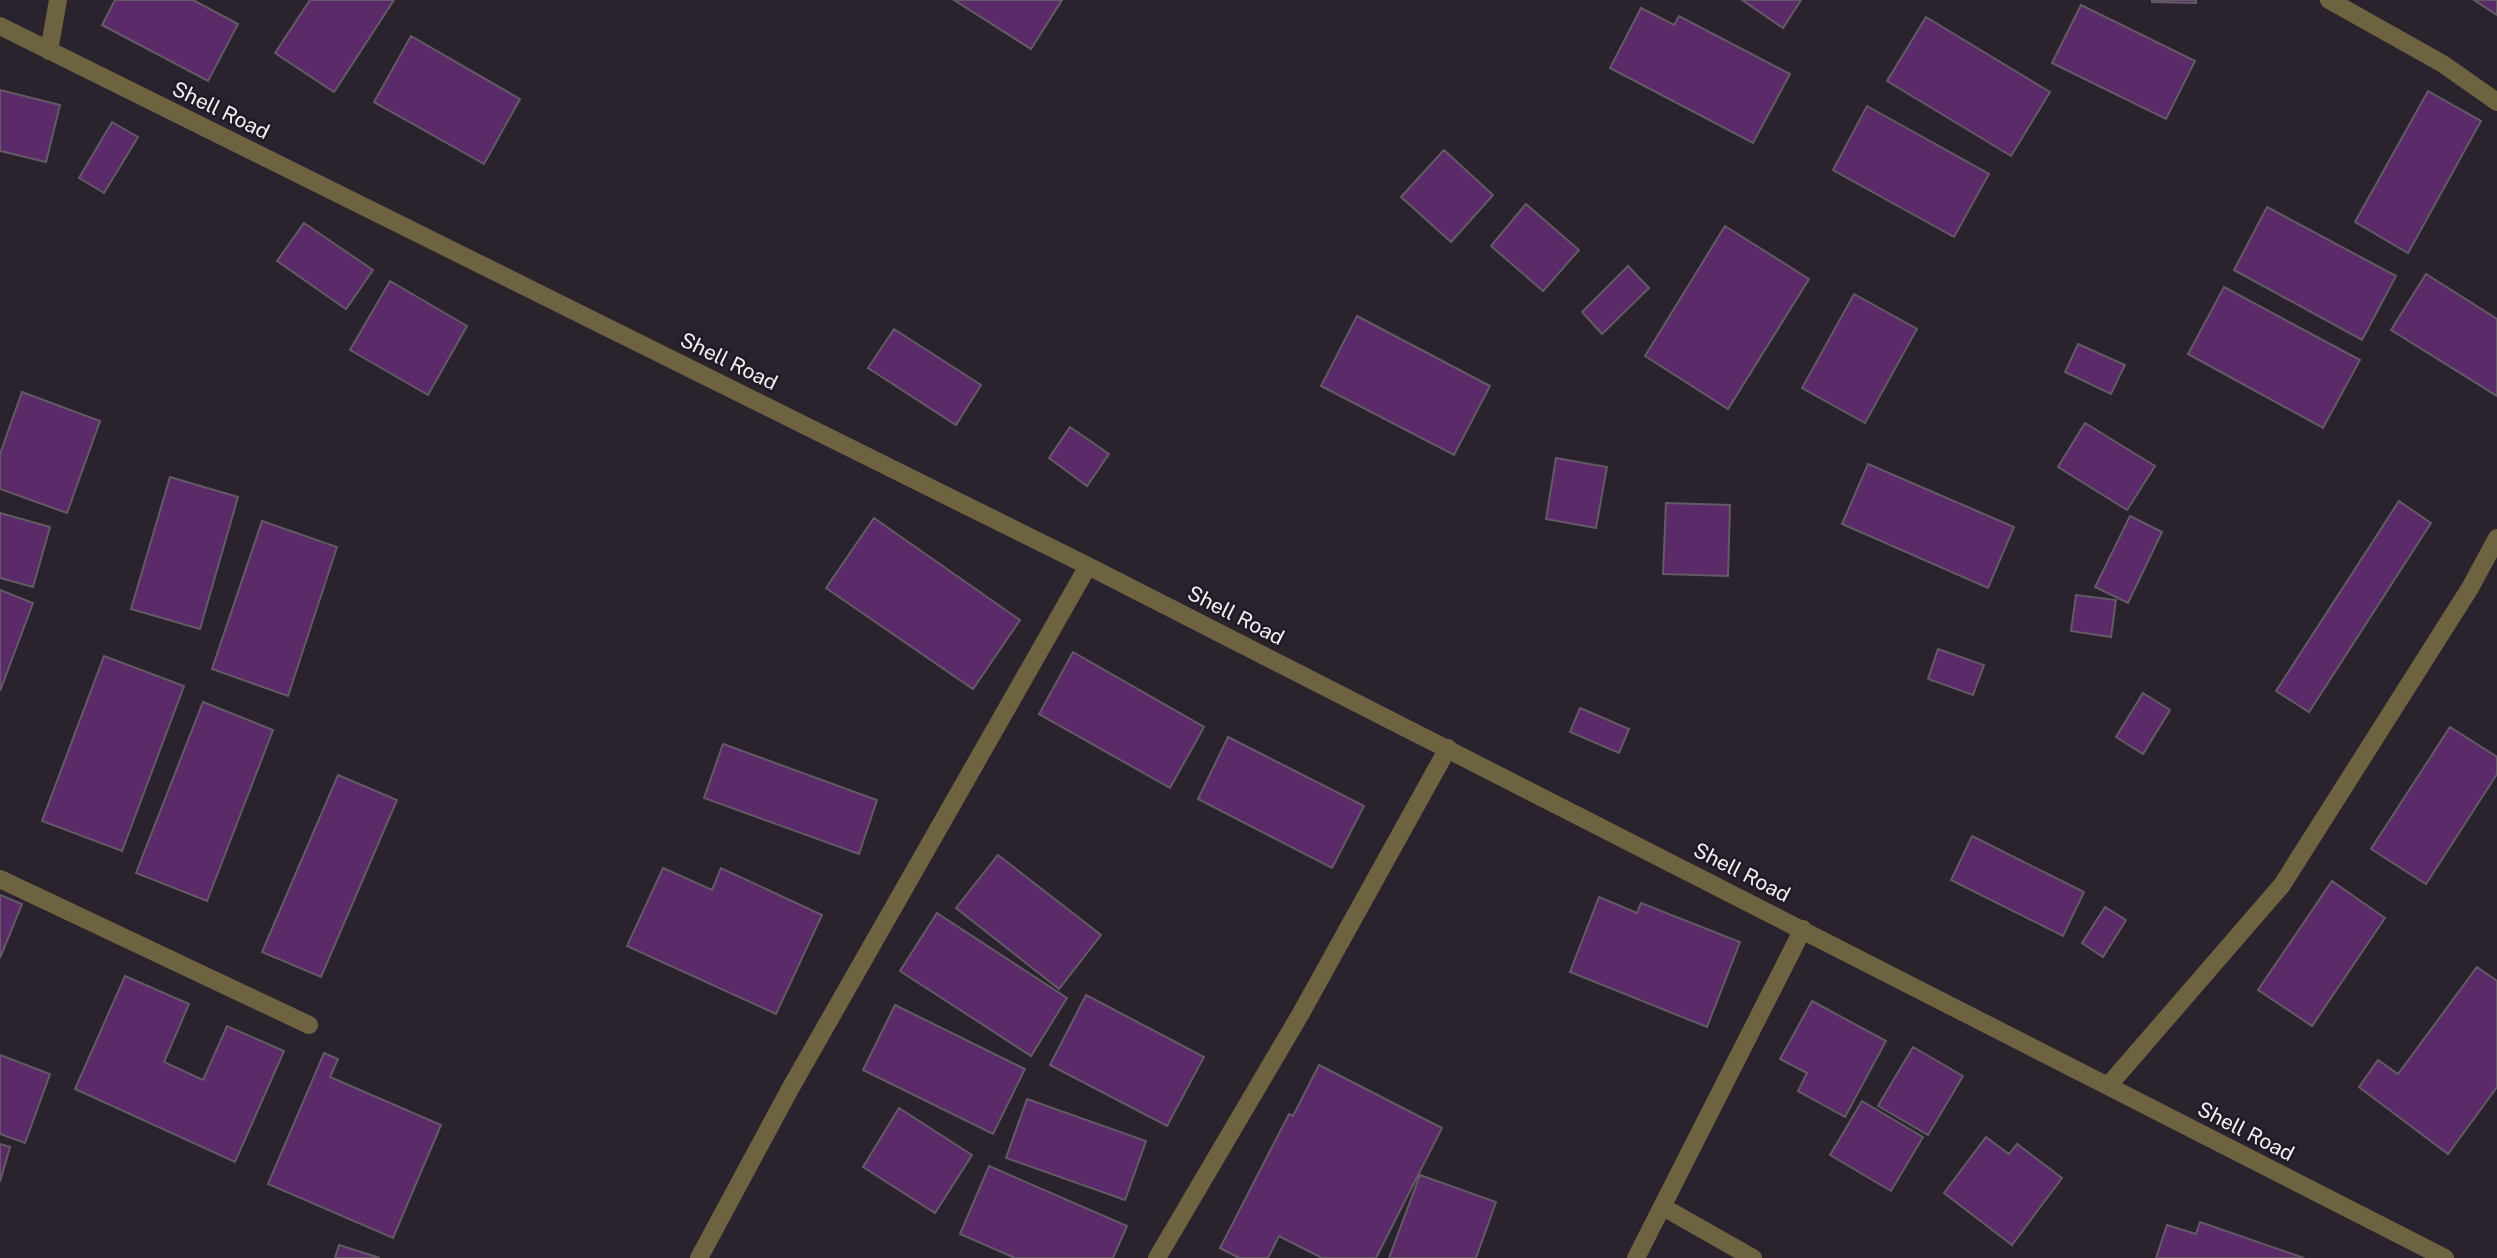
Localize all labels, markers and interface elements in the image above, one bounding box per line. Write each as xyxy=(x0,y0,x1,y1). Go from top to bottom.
street label: Shell Road xyxy=(168,76,274,144)
street label: Shell Road xyxy=(676,327,782,395)
street label: Shell Road xyxy=(1183,580,1289,650)
street label: Shell Road xyxy=(1689,837,1795,907)
street label: Shell Road xyxy=(2193,1096,2299,1166)

